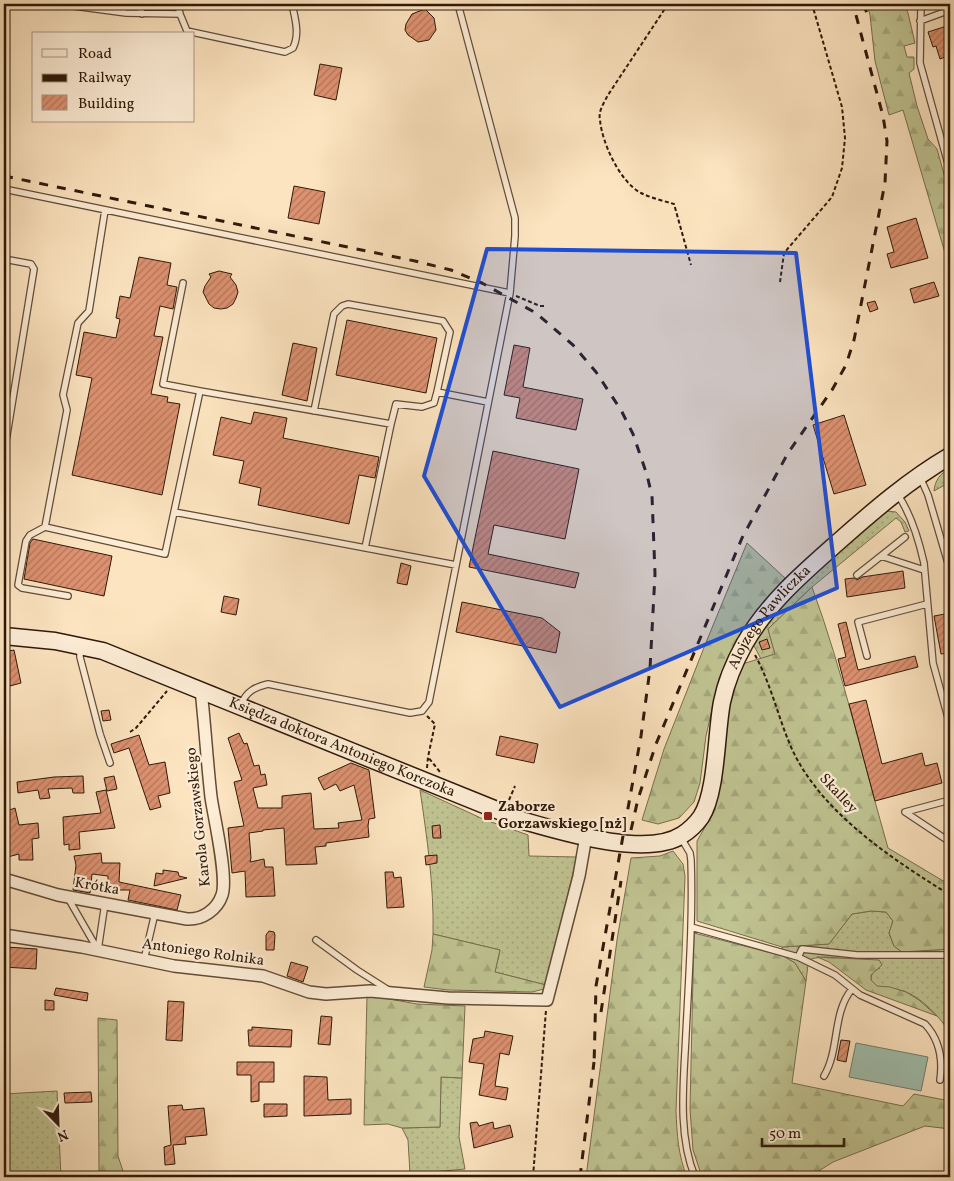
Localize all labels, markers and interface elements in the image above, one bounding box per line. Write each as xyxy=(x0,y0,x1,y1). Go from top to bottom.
legend xyxy=(32,32,195,122)
text: Road xyxy=(78,44,112,65)
text: Railway xyxy=(78,68,131,89)
text: Building xyxy=(78,94,135,115)
street label: Alojzego Pawliczka xyxy=(723,561,816,673)
street label: Księdza doktora Antoniego Korczoka xyxy=(226,692,458,803)
street label: Karola Gorzawskiego xyxy=(181,746,217,888)
street label: Skalley xyxy=(814,769,862,819)
place label: Zaborze Gorzawskiego [nż] xyxy=(498,797,626,835)
marker: Zaborze Gorzawskiego [nż] xyxy=(482,810,494,822)
street label: Krótka xyxy=(73,873,121,901)
street label: Antoniego Rolnika xyxy=(141,934,265,972)
north arrow xyxy=(32,1098,82,1148)
scale bar xyxy=(762,1116,844,1148)
text: N xyxy=(54,1124,71,1145)
text: 50 m xyxy=(769,1124,801,1145)

